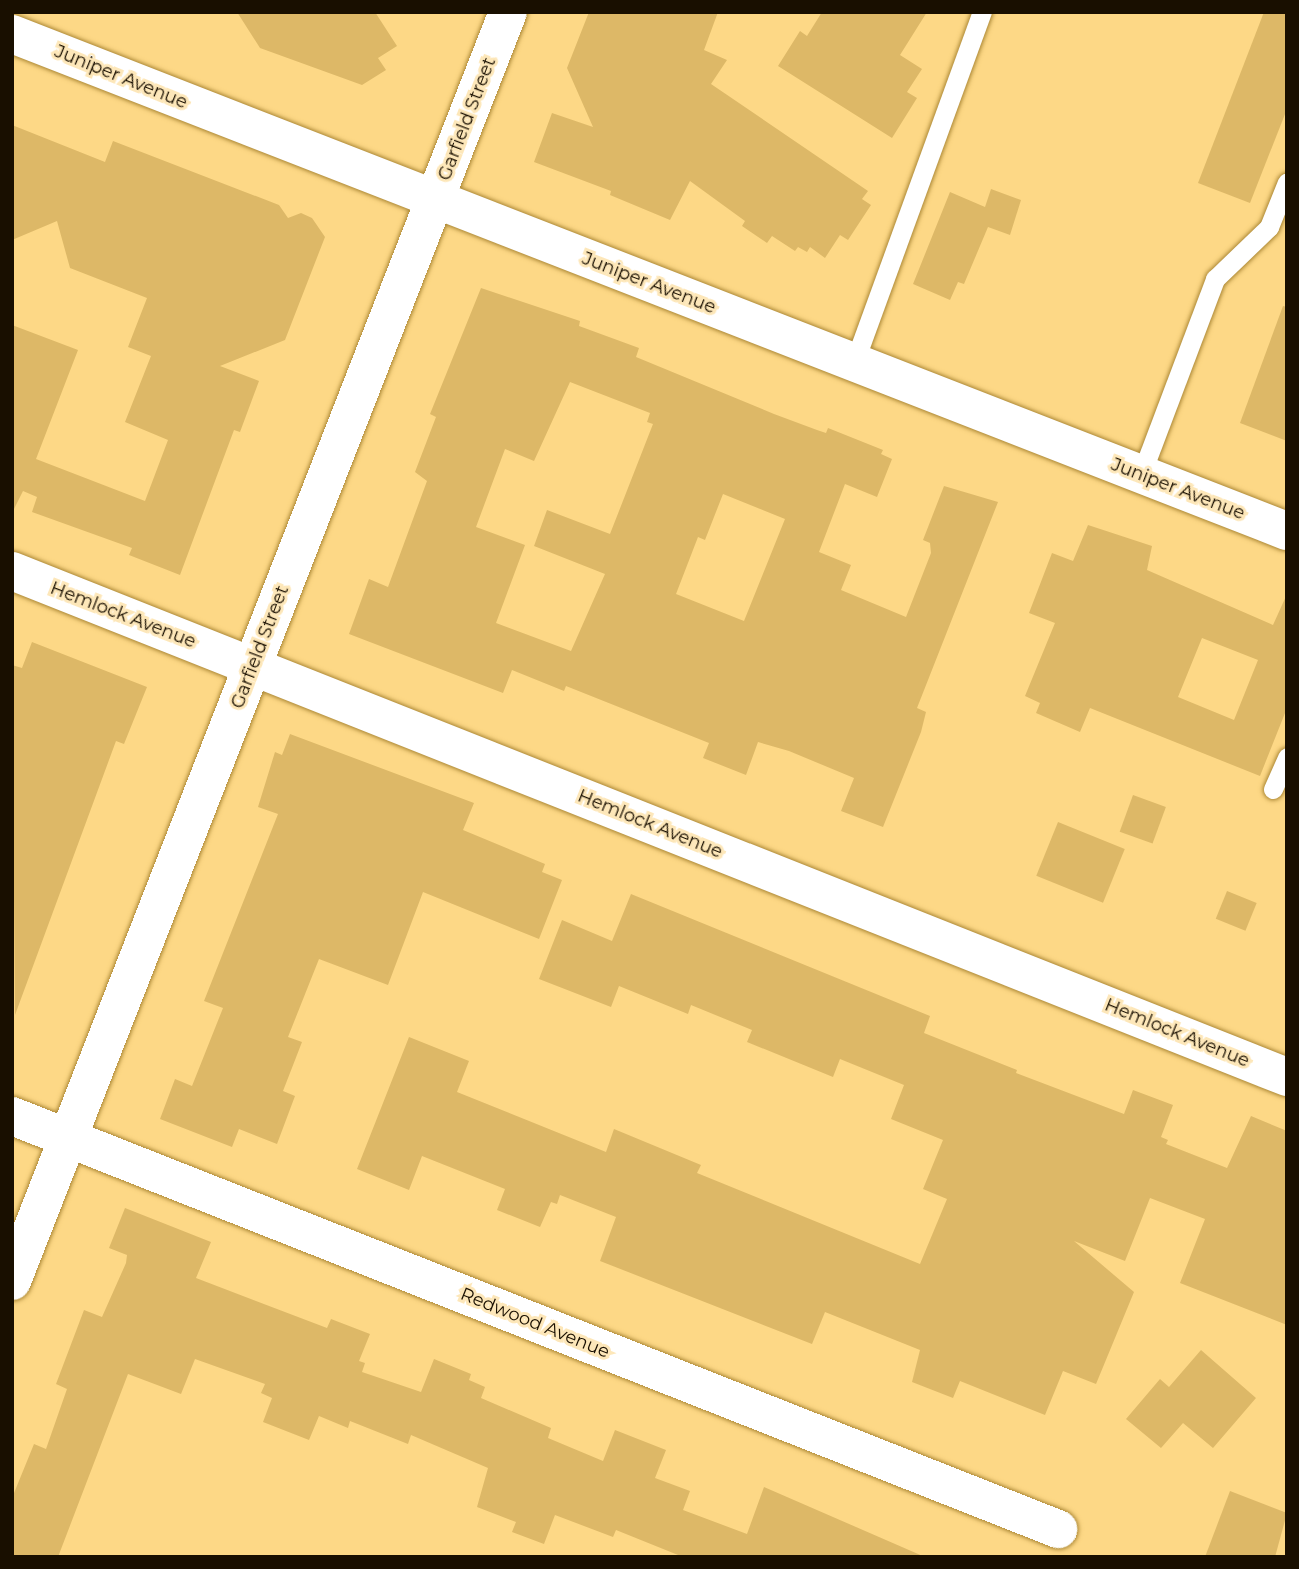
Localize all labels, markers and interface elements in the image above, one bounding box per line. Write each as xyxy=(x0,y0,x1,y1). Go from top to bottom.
street label: Juniper Avenue xyxy=(52,41,190,113)
street label: Garfield Street xyxy=(434,54,500,184)
street label: Juniper Avenue xyxy=(579,248,719,318)
street label: Juniper Avenue xyxy=(1108,454,1248,524)
street label: Hemlock Avenue xyxy=(47,577,199,653)
street label: Garfield Street xyxy=(227,582,293,712)
street label: Hemlock Avenue xyxy=(574,785,726,863)
street label: Hemlock Avenue xyxy=(1101,994,1253,1072)
street label: Redwood Avenue xyxy=(457,1283,613,1363)

